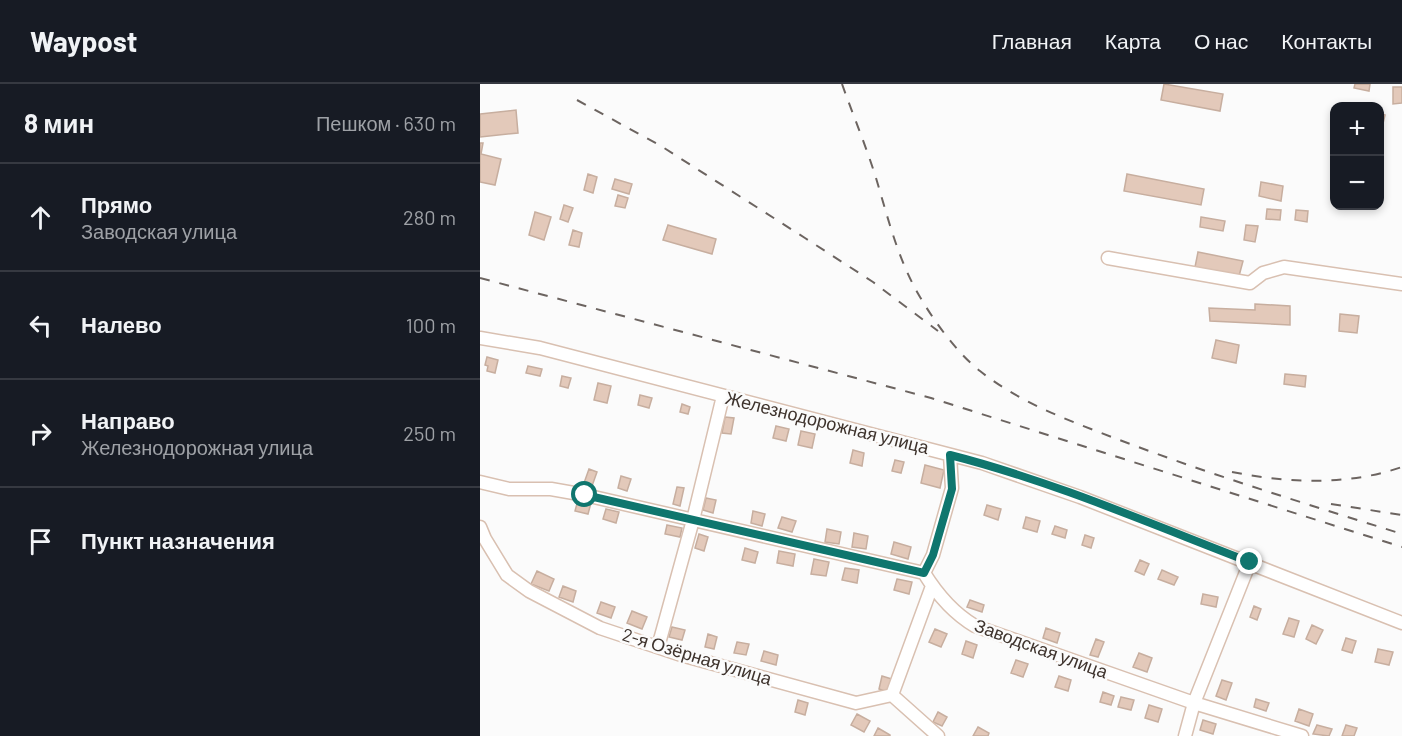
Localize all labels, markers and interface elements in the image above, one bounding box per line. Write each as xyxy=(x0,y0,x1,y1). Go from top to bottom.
text: Waypost xyxy=(30,24,137,58)
text: Главная xyxy=(992,28,1072,53)
text: Карта xyxy=(1105,28,1161,53)
text: О нас xyxy=(1194,28,1248,53)
text: Контакты xyxy=(1281,28,1372,53)
map controls xyxy=(1330,102,1384,210)
button: + xyxy=(1330,102,1384,156)
text: 8 мин xyxy=(24,107,94,138)
text: Пешком · 630 m xyxy=(316,111,456,135)
button: − xyxy=(1330,156,1384,210)
text: Прямо xyxy=(81,191,152,217)
icon: ahead xyxy=(24,201,57,234)
text: 280 m xyxy=(403,205,456,229)
text: Заводская улица xyxy=(81,219,237,243)
icon: left xyxy=(24,309,57,342)
text: Налево xyxy=(81,311,162,337)
text: 100 m xyxy=(406,313,456,337)
street label: Железнодорожная улица xyxy=(723,386,932,458)
text: Направо xyxy=(81,407,175,433)
icon: right xyxy=(24,417,57,450)
text: 250 m xyxy=(403,421,456,445)
text: Железнодорожная улица xyxy=(81,435,313,459)
route start xyxy=(571,481,597,507)
icon: arrive xyxy=(24,525,57,558)
text: Пункт назначения xyxy=(81,527,275,553)
route end xyxy=(1236,548,1262,574)
street label: Заводская улица xyxy=(972,614,1112,683)
street label: 2-я Озёрная улица xyxy=(620,623,776,690)

